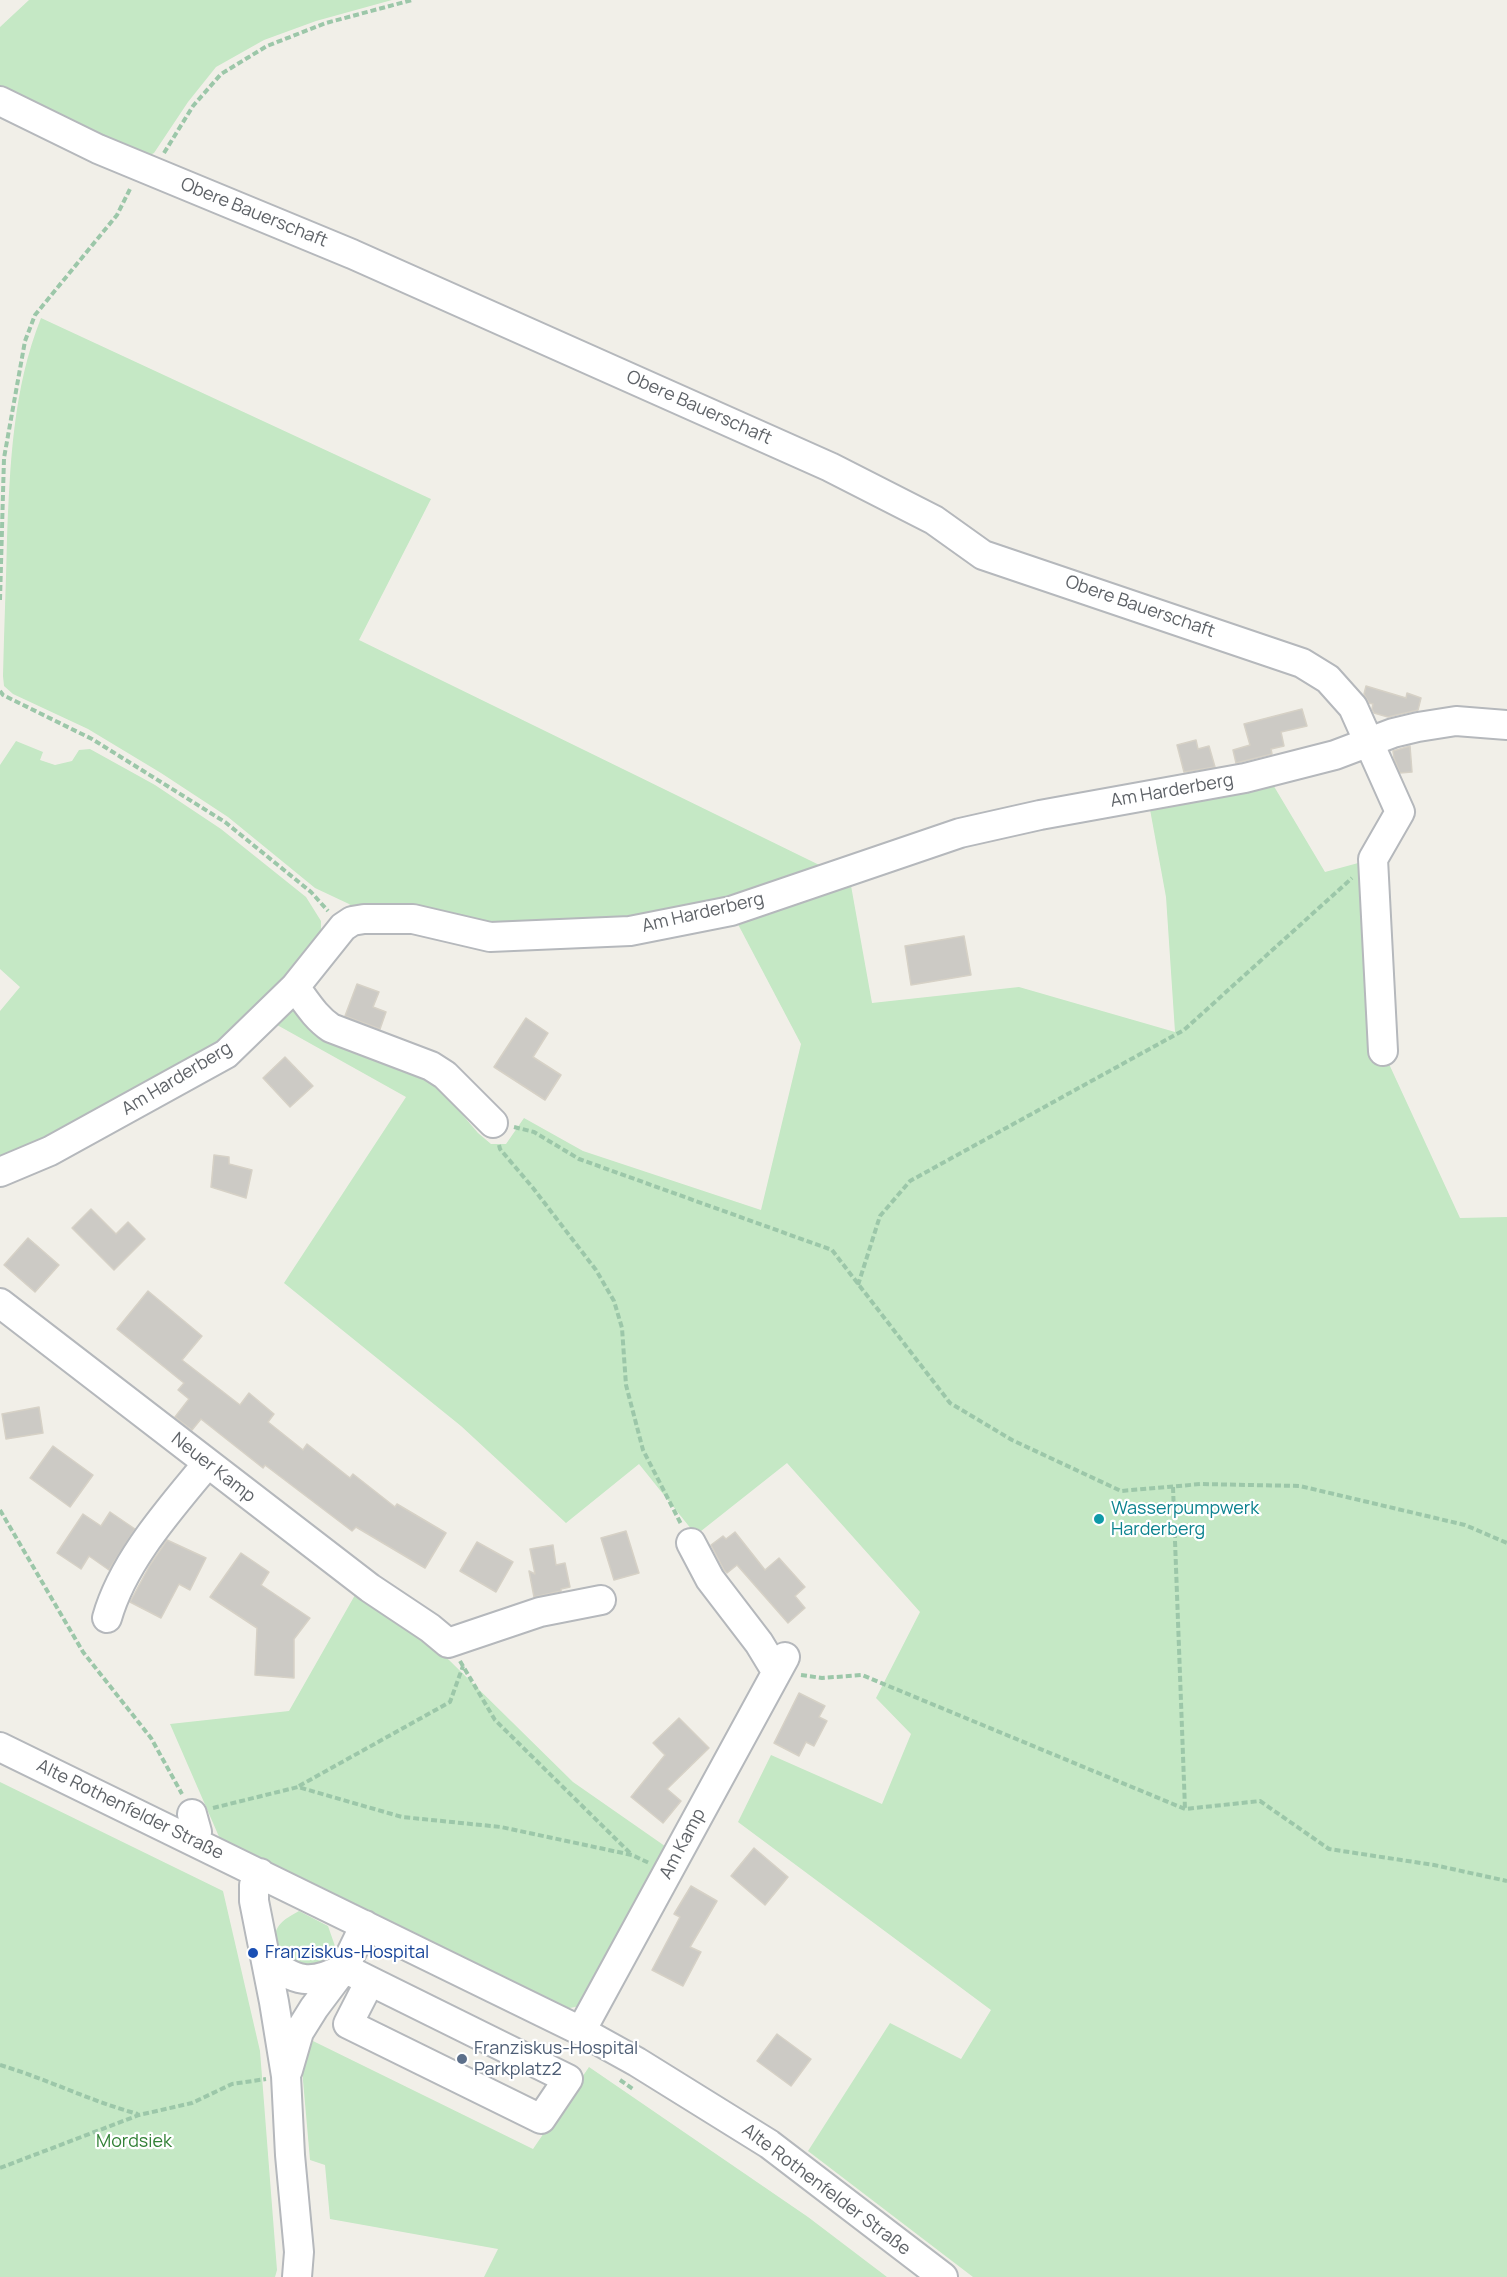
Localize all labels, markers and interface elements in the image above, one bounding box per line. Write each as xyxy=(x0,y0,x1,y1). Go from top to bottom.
street label: Obere Bauerschaft xyxy=(177,174,331,252)
street label: Obere Bauerschaft xyxy=(623,366,775,450)
street label: Obere Bauerschaft xyxy=(1062,571,1218,643)
street label: Am Harderberg xyxy=(1109,770,1235,812)
street label: Am Harderberg xyxy=(640,888,766,938)
street label: Am Harderberg xyxy=(118,1038,236,1120)
street label: Neuer Kamp xyxy=(167,1428,259,1508)
place label: Wasserpumpwerk Harderberg xyxy=(1111,1498,1259,1540)
marker: Wasserpumpwerk Harderberg xyxy=(1092,1512,1106,1526)
street label: Alte Rothenfelder Straße xyxy=(33,1755,227,1865)
street label: Am Kamp xyxy=(655,1805,711,1883)
place label: Franziskus-Hospital xyxy=(265,1942,429,1964)
marker: Franziskus-Hospital xyxy=(246,1946,260,1960)
place label: Franziskus-Hospital Parkplatz2 xyxy=(474,2038,638,2080)
marker: Franziskus-Hospital Parkplatz2 xyxy=(455,2052,469,2066)
street label: Alte Rothenfelder Straße xyxy=(738,2120,914,2260)
park label: Mordsiek xyxy=(96,2131,172,2153)

